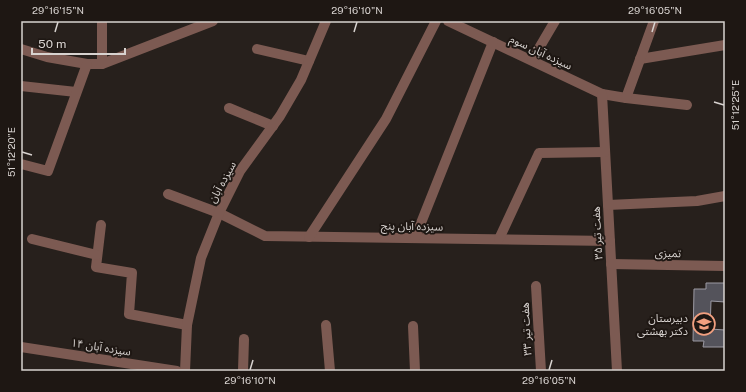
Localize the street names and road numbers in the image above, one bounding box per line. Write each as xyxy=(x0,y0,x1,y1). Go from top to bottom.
street label: سیزده آبان سوم xyxy=(507,32,574,74)
street label: سیزده آبان xyxy=(206,159,239,205)
street label: هفت تیر ۳۵ xyxy=(590,206,605,260)
street label: سیزده آبان پنج xyxy=(381,219,444,235)
street label: تمیزی xyxy=(655,247,681,260)
street label: هفت تیر ۳۳ xyxy=(519,302,534,356)
street label: سیزده آبان ۱۴ xyxy=(70,336,132,359)

